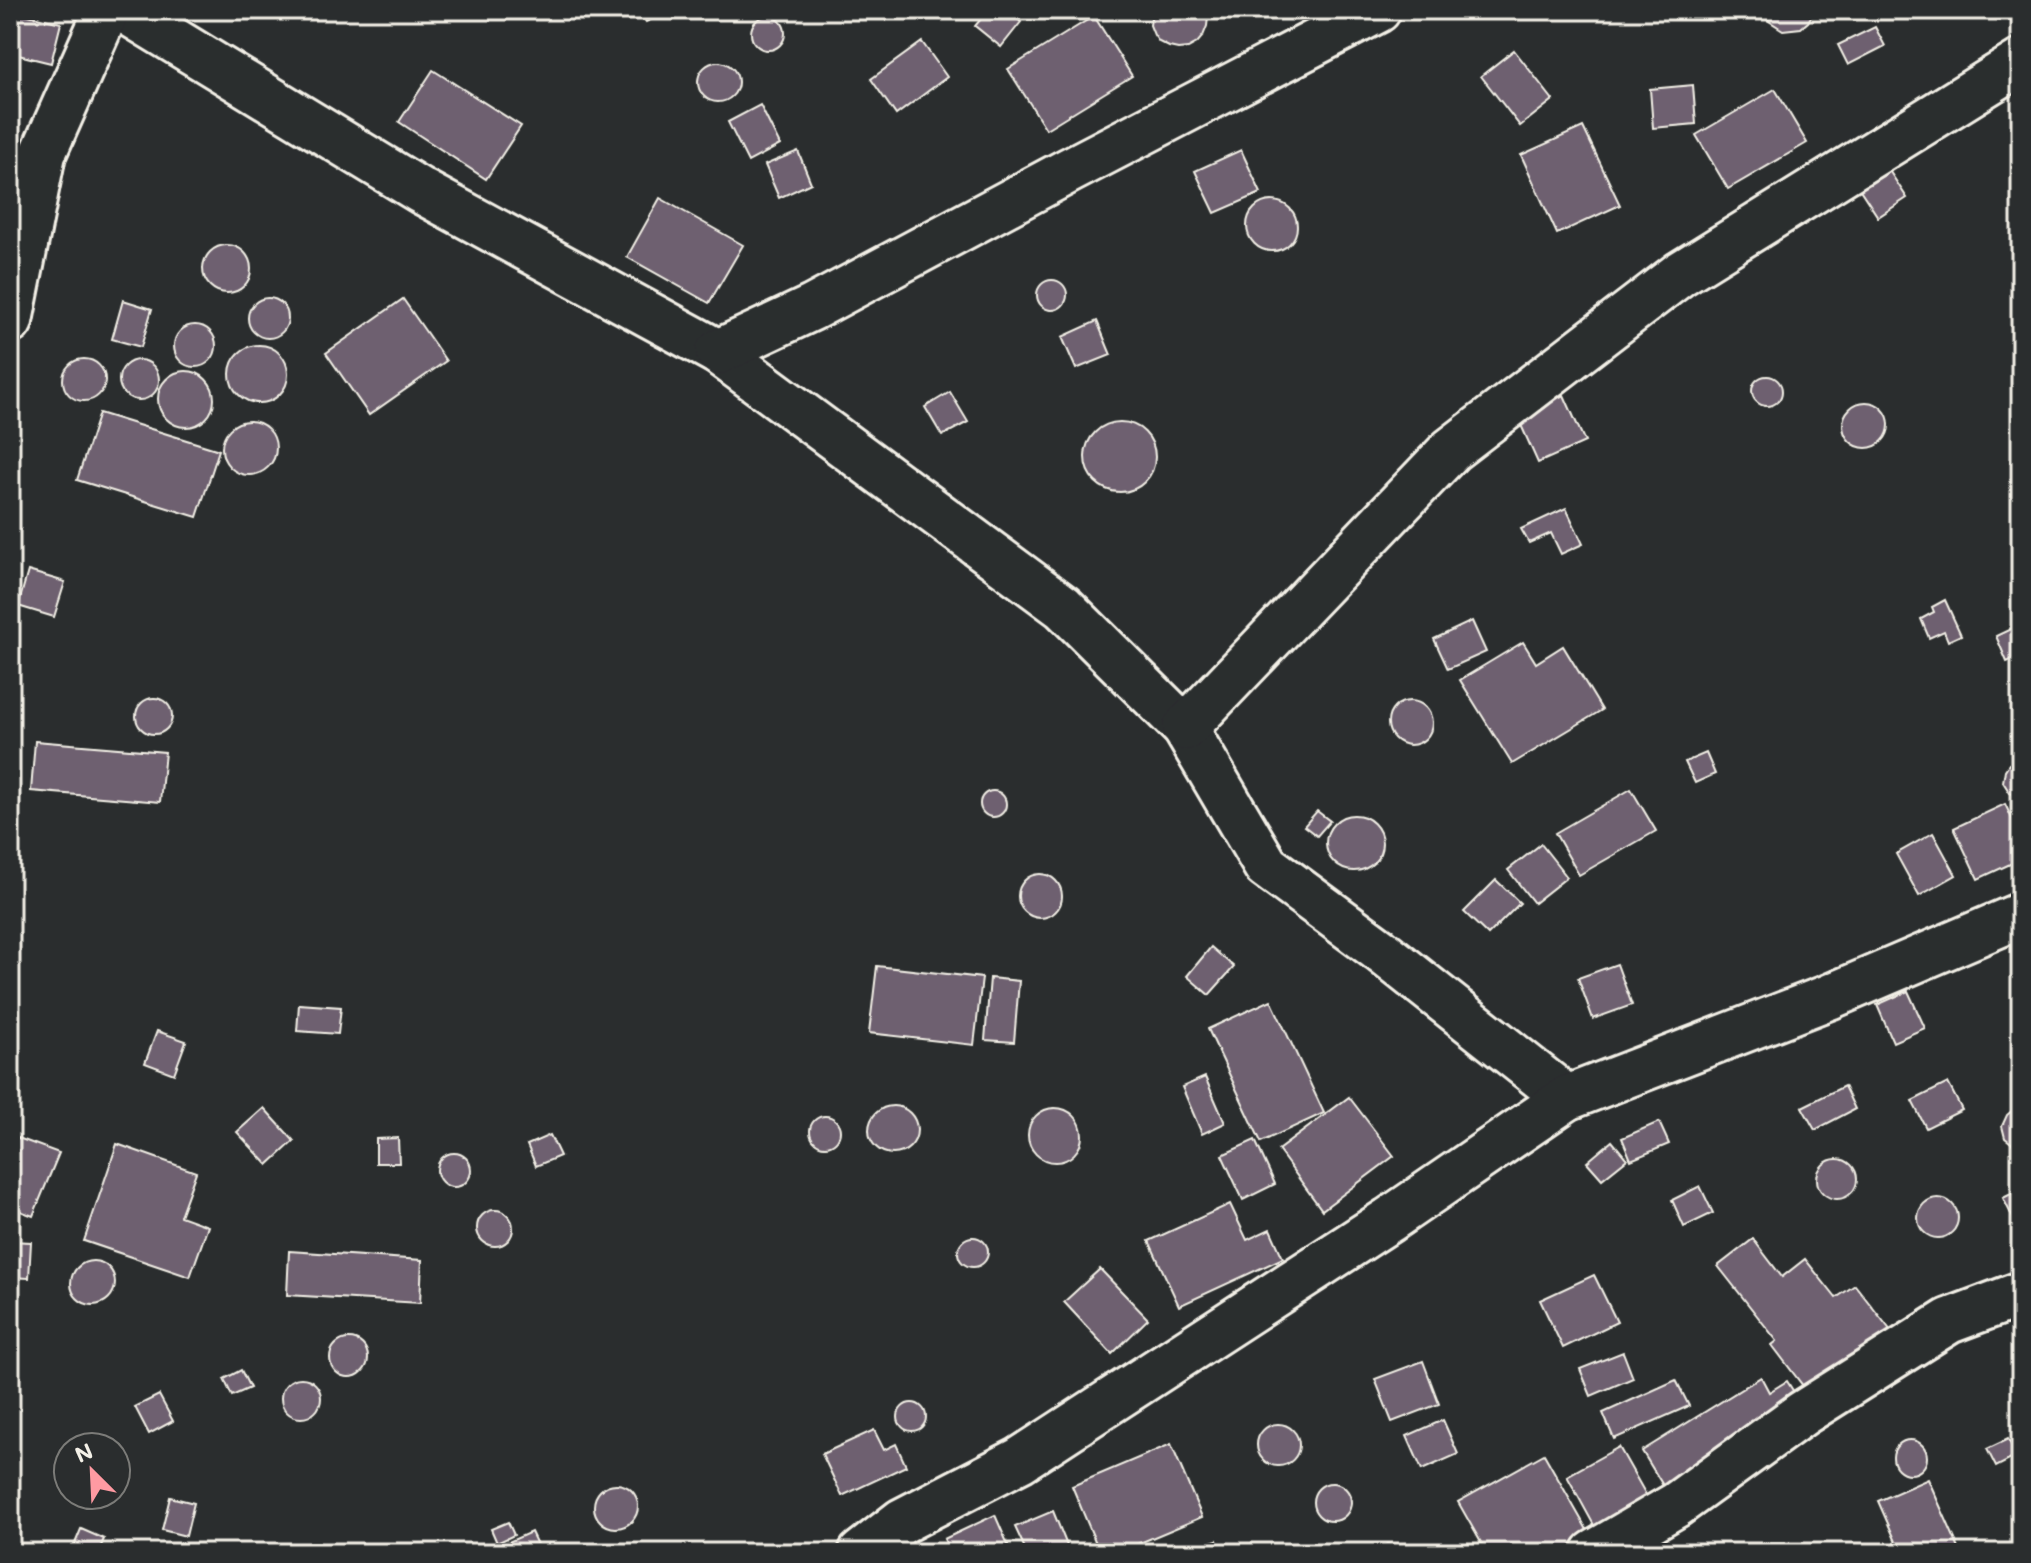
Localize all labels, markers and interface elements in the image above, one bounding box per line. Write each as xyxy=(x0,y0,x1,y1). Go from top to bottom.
north arrow xyxy=(52,1431,132,1511)
text: N xyxy=(70,1436,97,1469)

